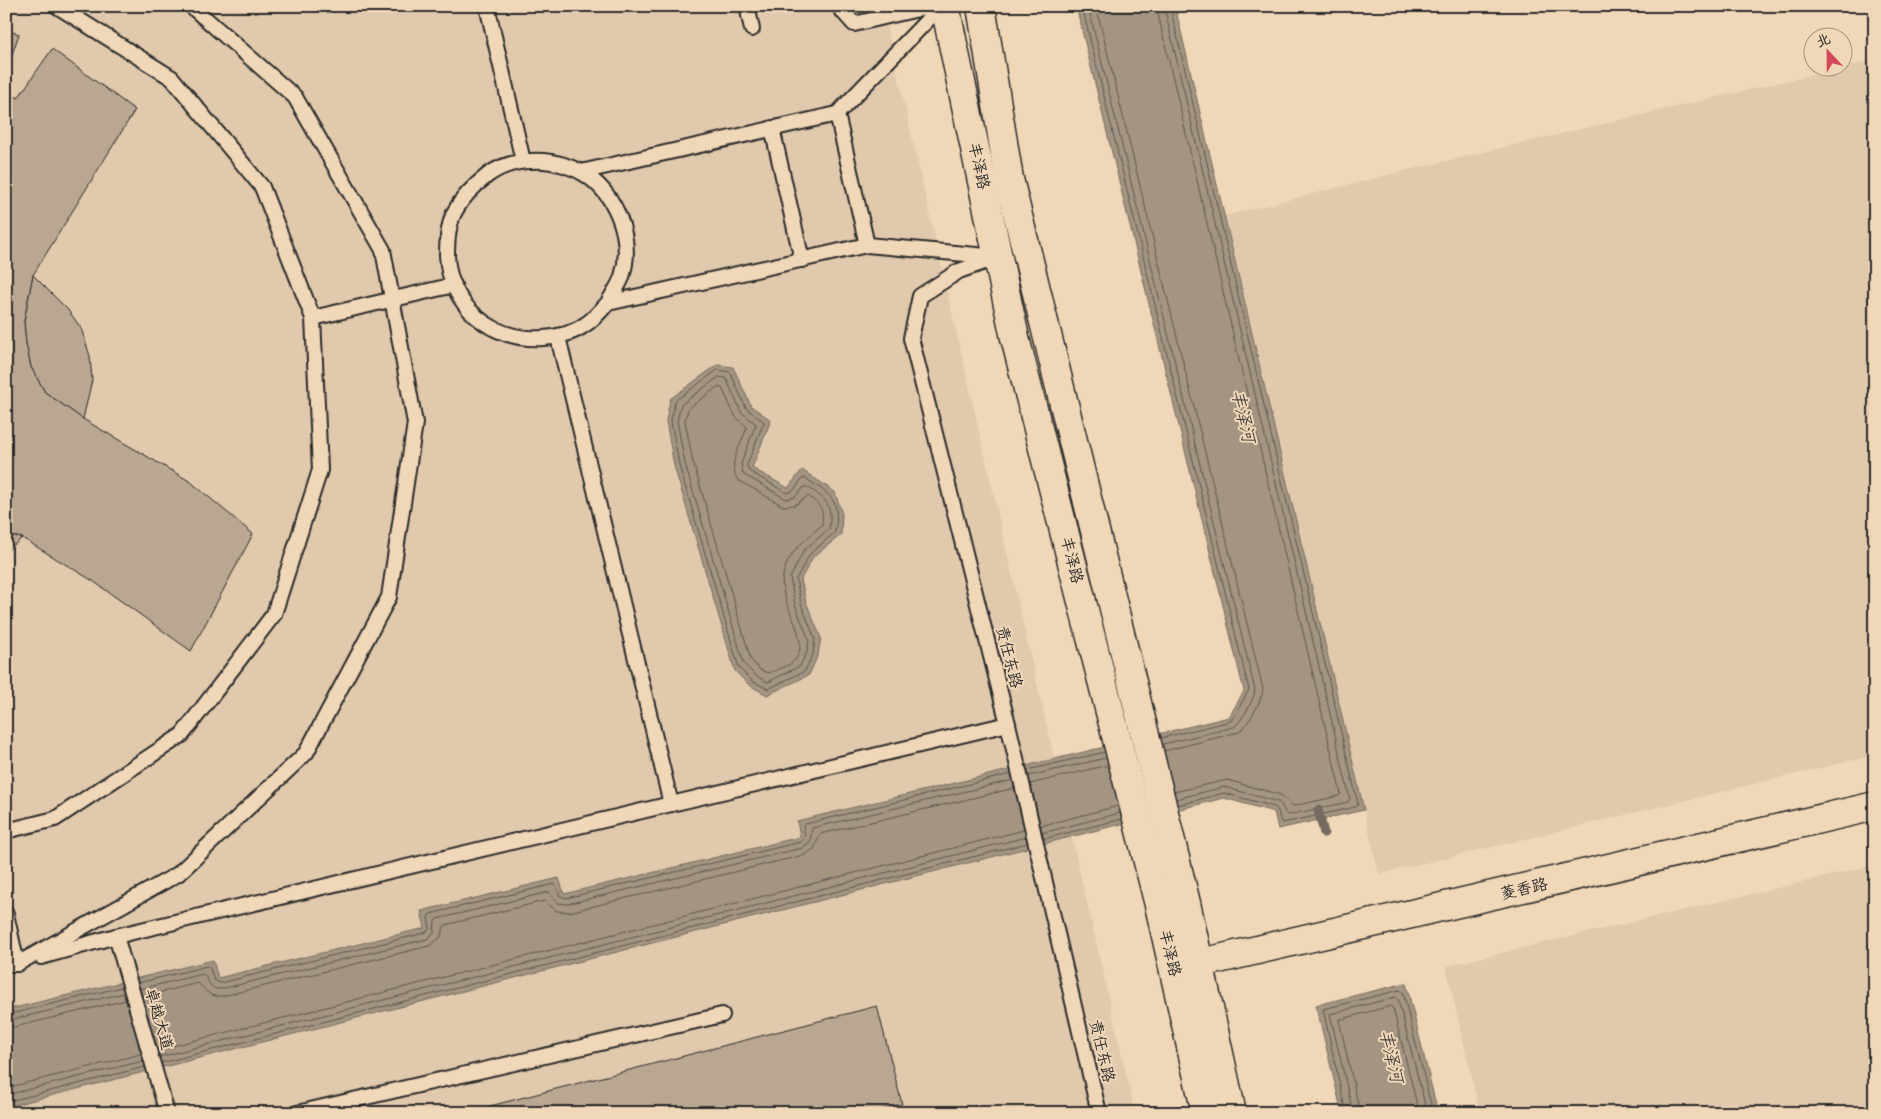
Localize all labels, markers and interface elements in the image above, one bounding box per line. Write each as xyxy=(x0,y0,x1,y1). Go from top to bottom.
north arrow xyxy=(1804,28,1854,78)
text: 北 xyxy=(1813,29,1834,53)
street label: 丰泽路 xyxy=(963,140,995,192)
water label: 丰泽河 xyxy=(1225,387,1262,448)
street label: 丰泽路 xyxy=(1056,534,1088,586)
street label: 责任东路 xyxy=(991,623,1027,691)
street label: 菱香路 xyxy=(1498,873,1550,905)
street label: 丰泽路 xyxy=(1154,927,1186,979)
street label: 卓越大道 xyxy=(140,985,178,1053)
street label: 责任东路 xyxy=(1084,1017,1120,1085)
water label: 丰泽河 xyxy=(1373,1027,1410,1088)

